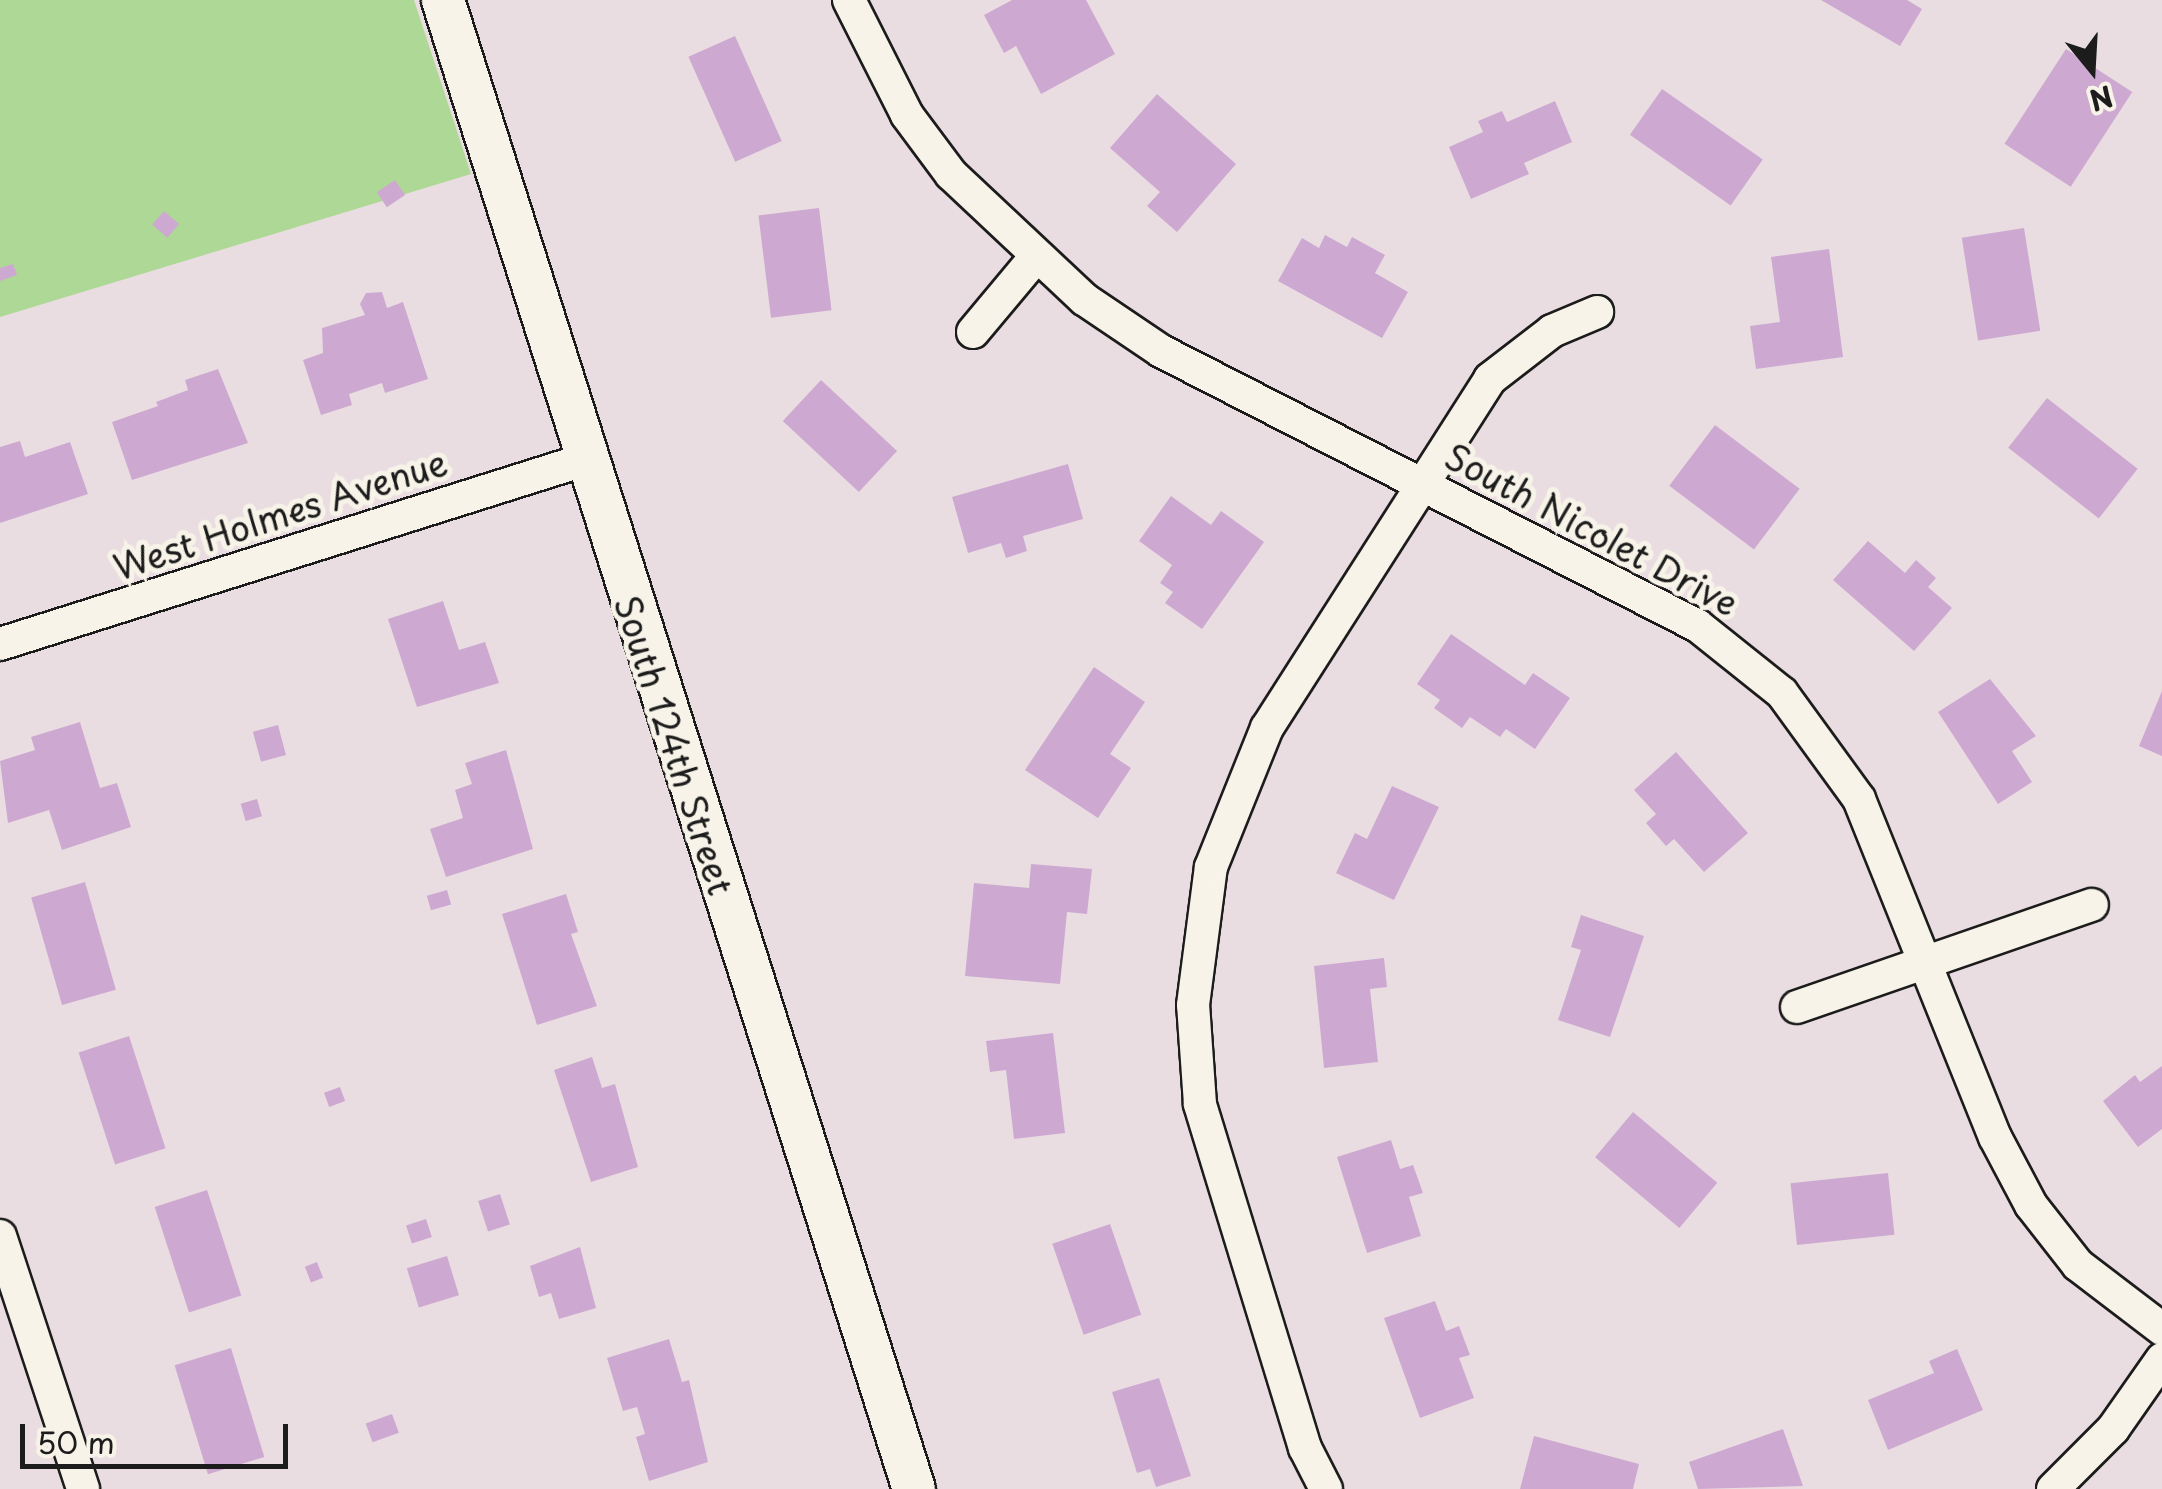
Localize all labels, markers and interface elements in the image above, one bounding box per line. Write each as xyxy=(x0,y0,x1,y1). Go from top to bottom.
north arrow xyxy=(2042,20,2142,120)
text: N xyxy=(2084,75,2119,123)
street label: South Nicolet Drive xyxy=(1437,433,1747,625)
street label: West Holmes Avenue xyxy=(108,440,452,588)
street label: South 124th Street xyxy=(606,588,744,902)
scale bar xyxy=(25,1404,292,1466)
text: 50 m xyxy=(37,1419,115,1464)

